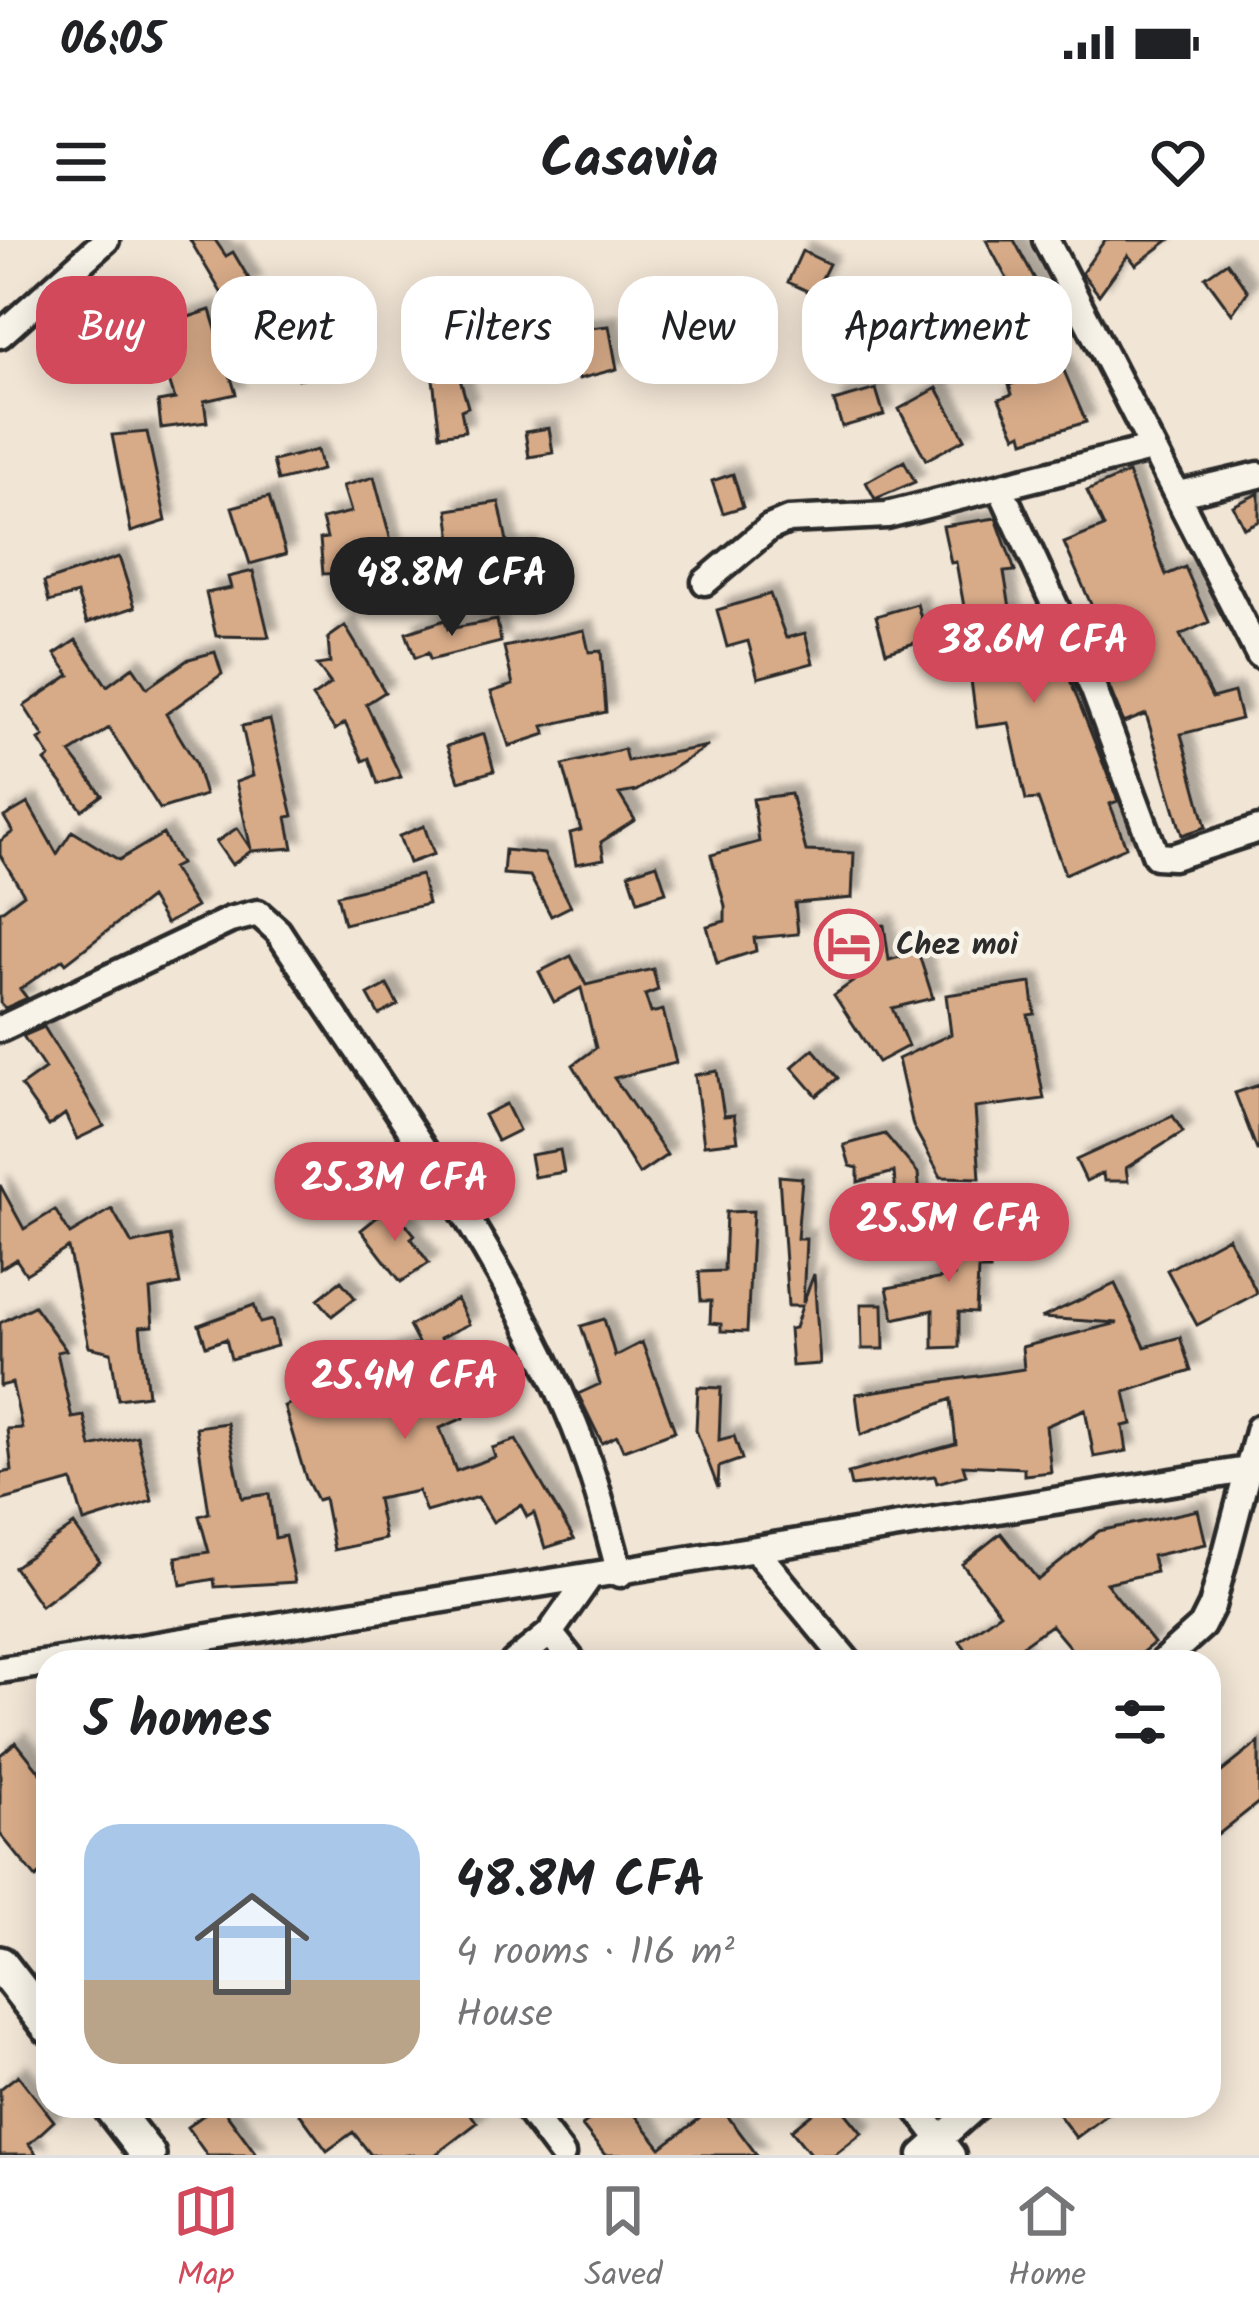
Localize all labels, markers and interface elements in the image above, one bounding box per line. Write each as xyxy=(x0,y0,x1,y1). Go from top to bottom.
text: 06:05 xyxy=(60,6,164,78)
text: Casavia xyxy=(541,119,718,205)
icon: menu xyxy=(48,129,114,195)
icon: heart xyxy=(1145,129,1211,195)
chip: Buy xyxy=(36,276,187,384)
chip: Rent xyxy=(211,276,377,384)
chip: Filters xyxy=(401,276,594,384)
chip: New xyxy=(618,276,778,384)
chip: Apartment xyxy=(802,276,1072,384)
pin: 48.8M CFA xyxy=(315,537,589,639)
text: 48.8M CFA xyxy=(357,545,547,607)
pin: 38.6M CFA xyxy=(897,604,1171,706)
text: 38.6M CFA xyxy=(940,612,1129,674)
hotel icon: Chez moi xyxy=(814,909,884,979)
place label: Chez moi xyxy=(896,922,1019,970)
pin: 25.3M CFA xyxy=(258,1142,532,1244)
text: 25.3M CFA xyxy=(301,1150,489,1212)
pin: 25.5M CFA xyxy=(812,1183,1086,1285)
text: 25.5M CFA xyxy=(856,1191,1042,1253)
pin: 25.4M CFA xyxy=(268,1340,542,1442)
text: 25.4M CFA xyxy=(311,1348,499,1410)
text: 5 homes xyxy=(84,1682,272,1763)
icon: filters xyxy=(1107,1689,1173,1755)
text: 48.8M CFA xyxy=(456,1842,706,1923)
icon: home xyxy=(180,1872,324,2016)
text: 4 rooms · 116 m² xyxy=(456,1923,734,1985)
text: House xyxy=(456,1985,553,2047)
tab: Map xyxy=(173,2178,239,2303)
tab: Saved xyxy=(584,2178,663,2303)
tab: Home xyxy=(1008,2178,1086,2303)

